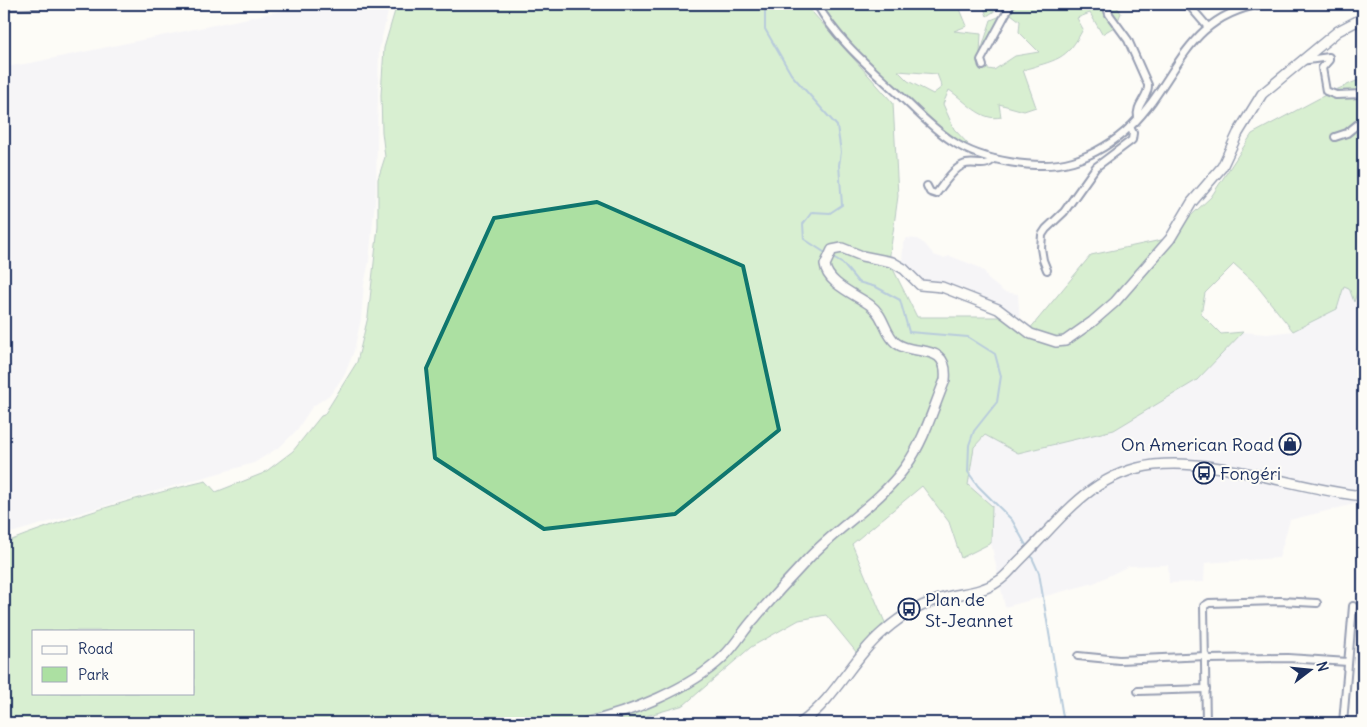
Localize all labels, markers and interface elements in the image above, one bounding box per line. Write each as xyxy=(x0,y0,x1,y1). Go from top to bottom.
shop icon: On American Road xyxy=(1278,432,1302,456)
place label: On American Road xyxy=(1121,433,1274,456)
bus stop icon: Fongéri xyxy=(1192,461,1216,485)
place label: Fongéri xyxy=(1220,462,1281,485)
place label: Plan de St-Jeannet xyxy=(925,588,1013,632)
bus stop icon: Plan de St-Jeannet xyxy=(897,597,921,621)
legend xyxy=(32,630,195,694)
text: Road xyxy=(78,639,113,658)
north arrow xyxy=(1284,644,1334,694)
text: N xyxy=(1313,659,1332,674)
text: Park xyxy=(78,665,109,684)

